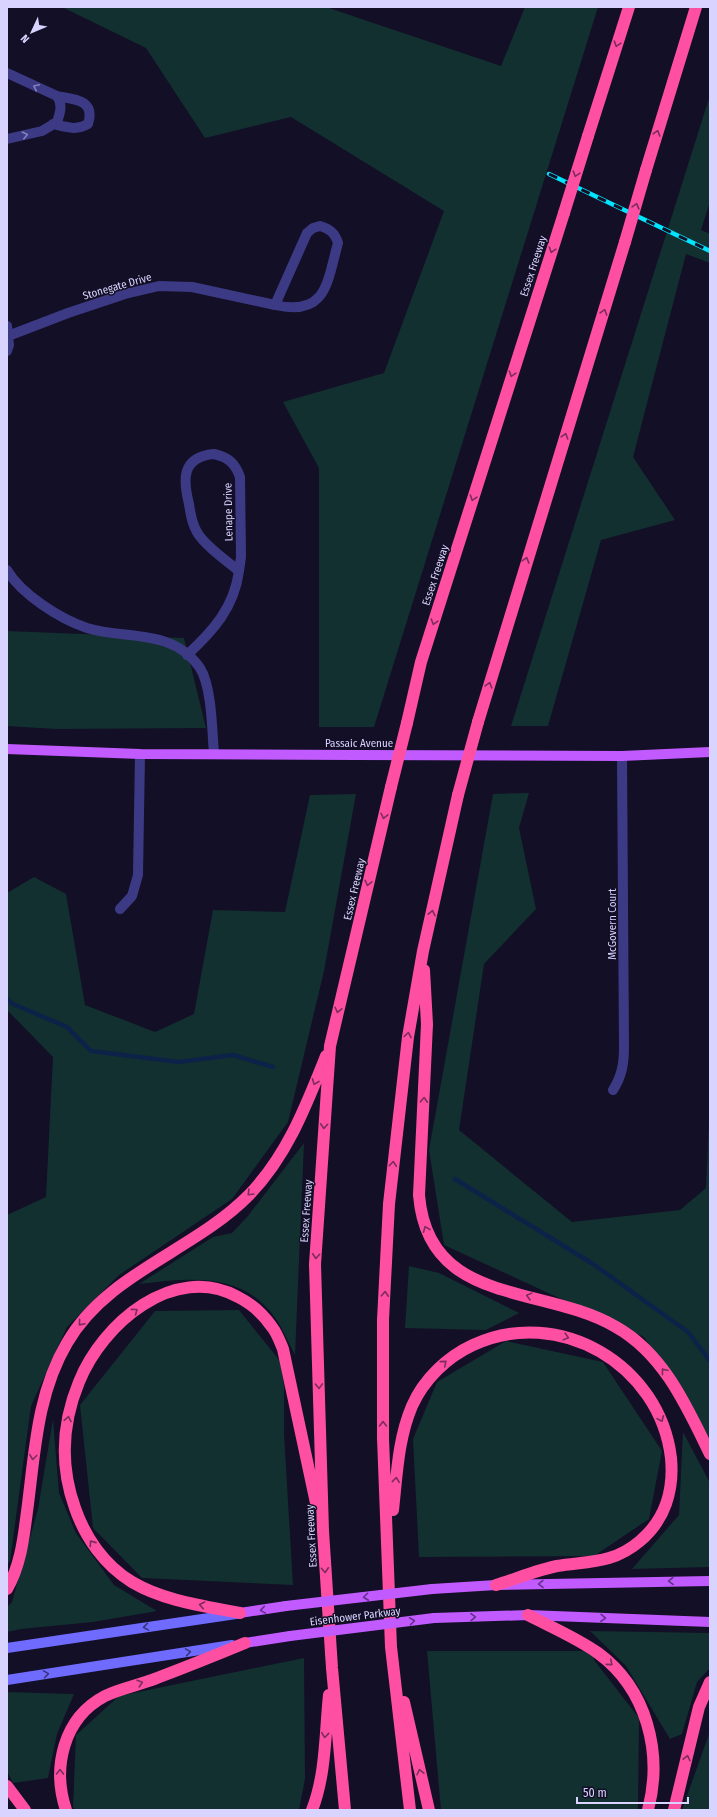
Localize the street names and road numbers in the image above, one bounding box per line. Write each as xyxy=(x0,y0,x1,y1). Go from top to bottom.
street label: Essex Freeway xyxy=(518,234,549,298)
street label: Stonegate Drive xyxy=(81,270,153,303)
street label: Lenape Drive xyxy=(221,483,236,541)
street label: Essex Freeway xyxy=(420,543,451,607)
street label: Passaic Avenue xyxy=(325,737,393,750)
street label: Essex Freeway xyxy=(341,857,368,921)
street label: McGovern Court xyxy=(606,888,619,960)
street label: Essex Freeway xyxy=(298,1179,315,1243)
street label: Essex Freeway xyxy=(303,1504,320,1568)
street label: Eisenhower Parkway xyxy=(309,1604,401,1629)

